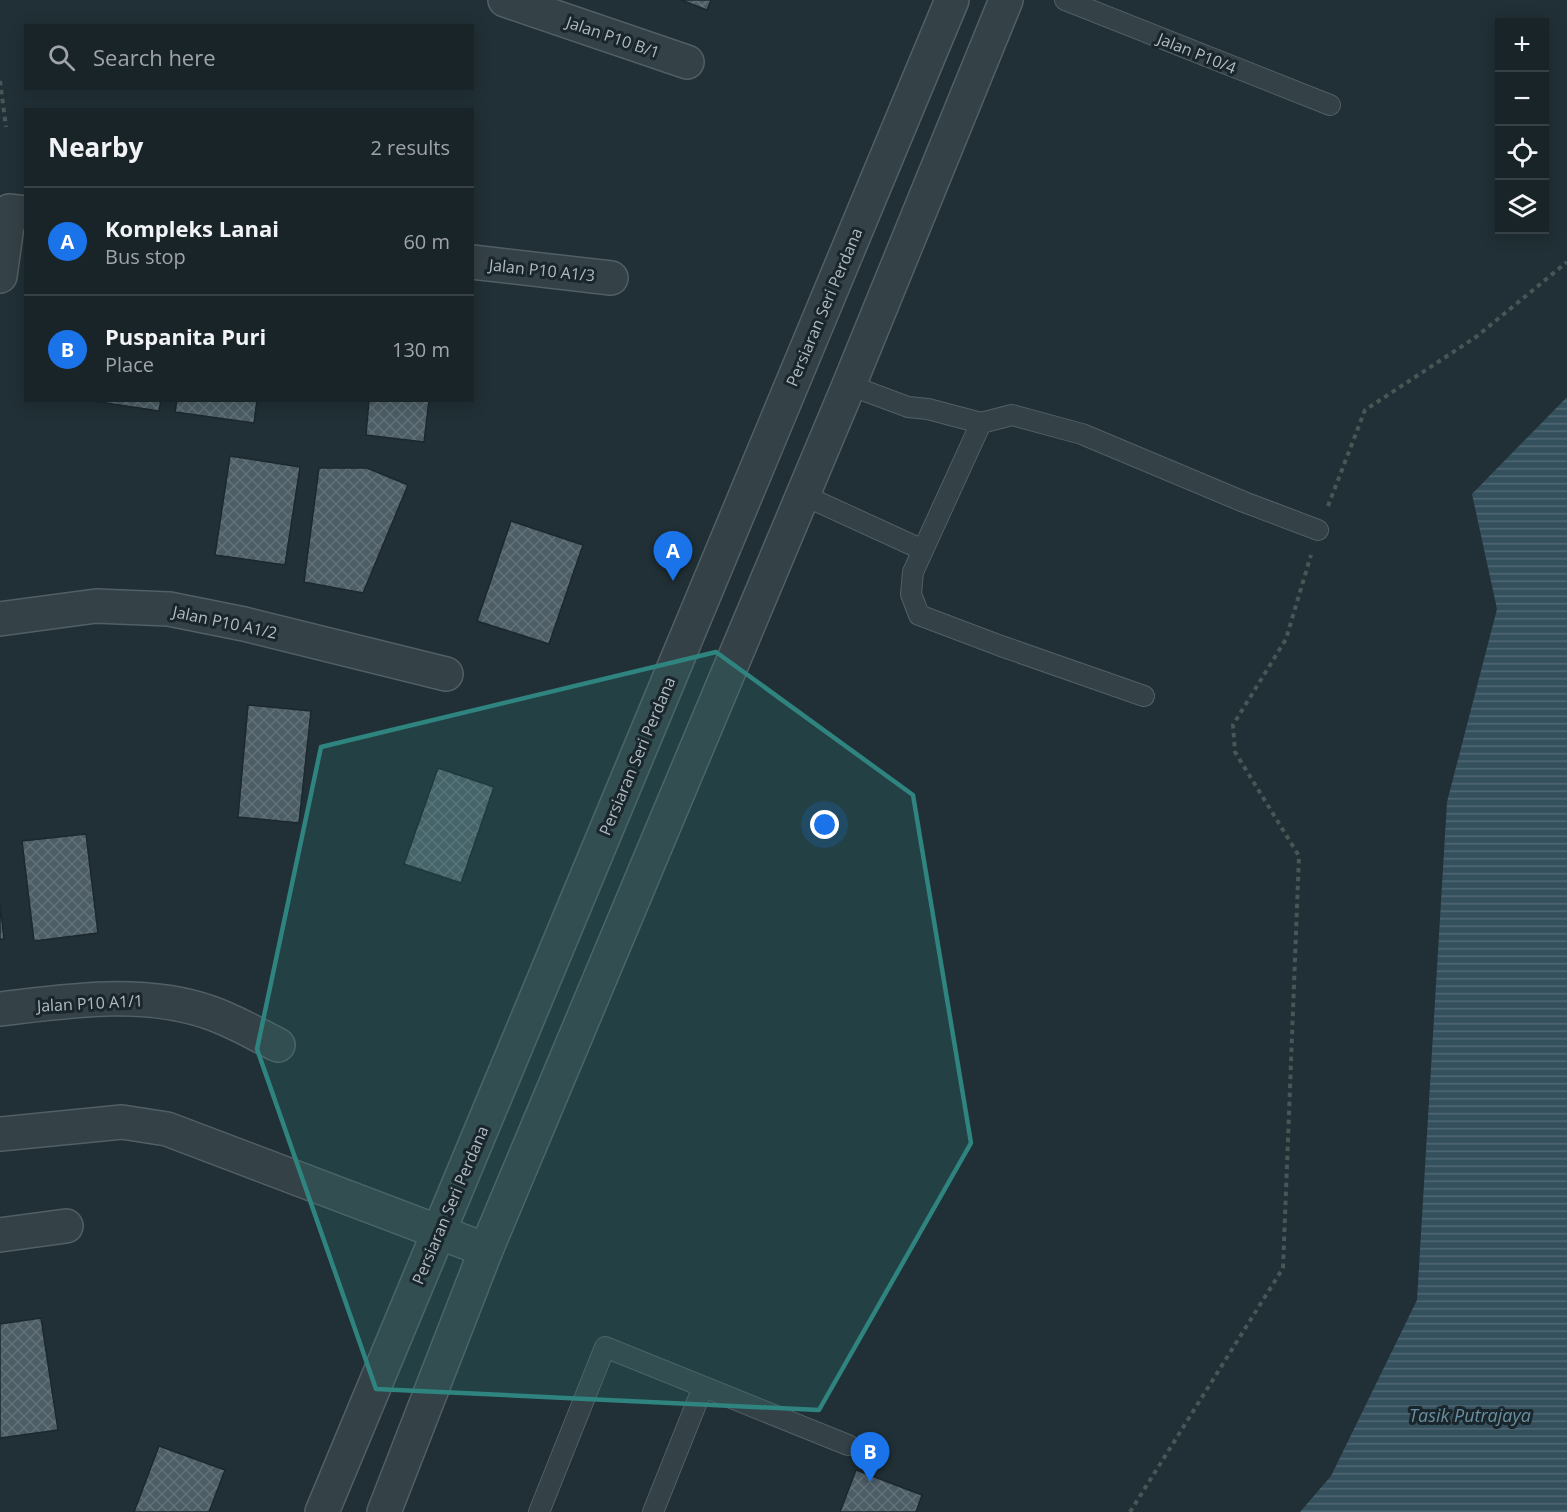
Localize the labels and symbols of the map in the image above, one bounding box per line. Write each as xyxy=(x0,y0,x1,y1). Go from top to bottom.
street label: Jalan P10 B/1 xyxy=(561,10,663,63)
street label: Jalan P10/4 xyxy=(1153,26,1240,79)
street label: Persiaran Seri Perdana xyxy=(781,224,867,390)
street label: Jalan P10 A1/3 xyxy=(486,253,596,287)
pin: A xyxy=(654,532,692,581)
street label: Jalan P10 A1/2 xyxy=(169,600,279,644)
street label: Persiaran Seri Perdana xyxy=(594,673,680,839)
your location xyxy=(810,810,839,839)
street label: Jalan P10 A1/1 xyxy=(34,989,144,1017)
street label: Persiaran Seri Perdana xyxy=(407,1122,493,1288)
water label: Tasik Putrajaya xyxy=(1409,1403,1531,1427)
pin: B xyxy=(850,1432,890,1482)

